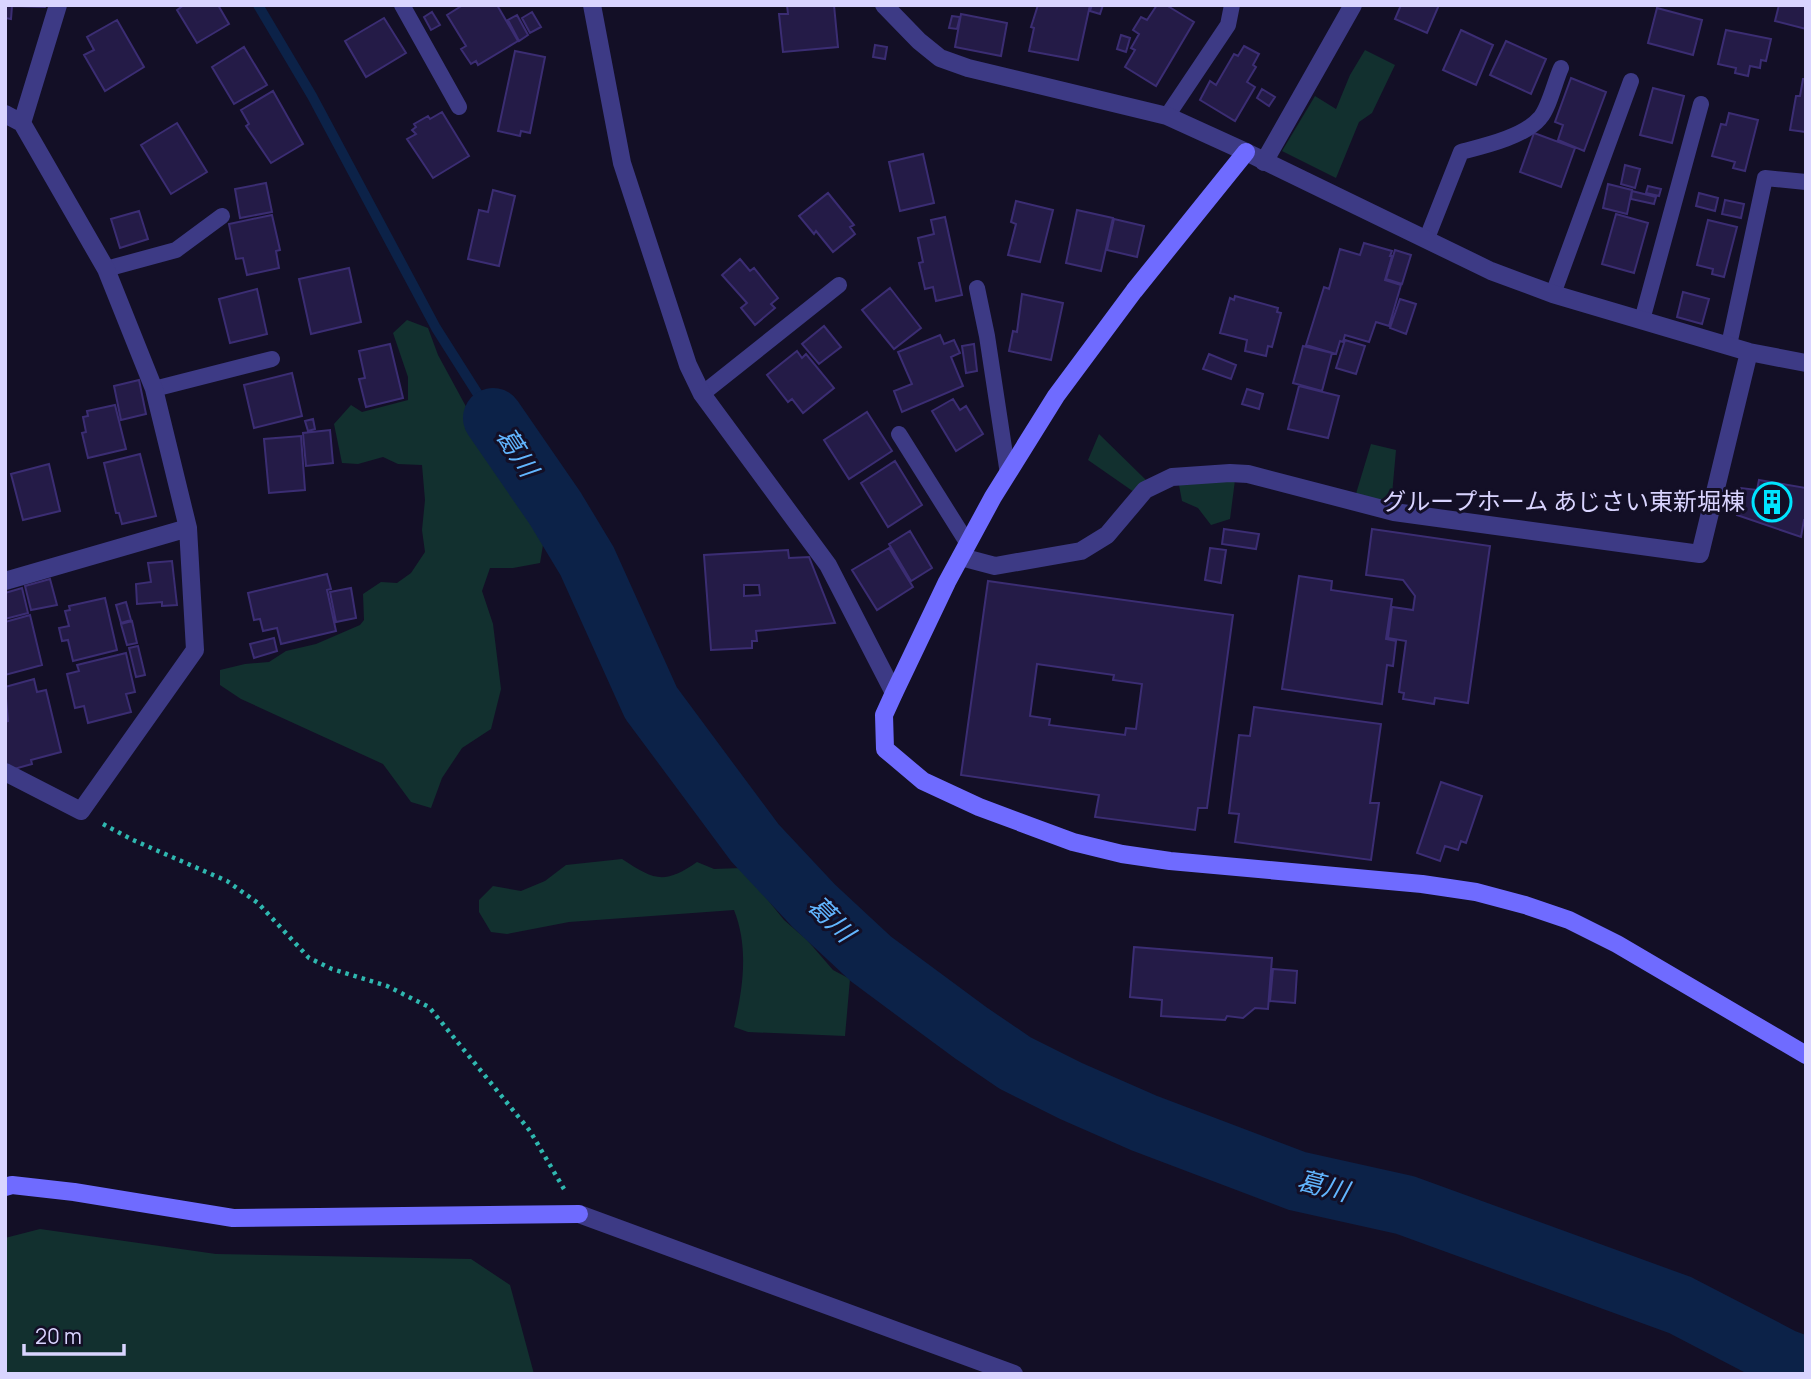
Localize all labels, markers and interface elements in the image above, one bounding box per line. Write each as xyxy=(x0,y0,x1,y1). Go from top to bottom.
water label: 葛川 xyxy=(489,420,549,486)
building icon: グループホーム あじさい東新堀棟 xyxy=(1751,481,1793,523)
place label: グループホーム あじさい東新堀棟 xyxy=(1382,484,1745,517)
water label: 葛川 xyxy=(801,887,865,952)
water label: 葛川 xyxy=(1294,1161,1356,1210)
scale bar xyxy=(24,1312,124,1356)
text: 20 m xyxy=(35,1322,82,1350)

